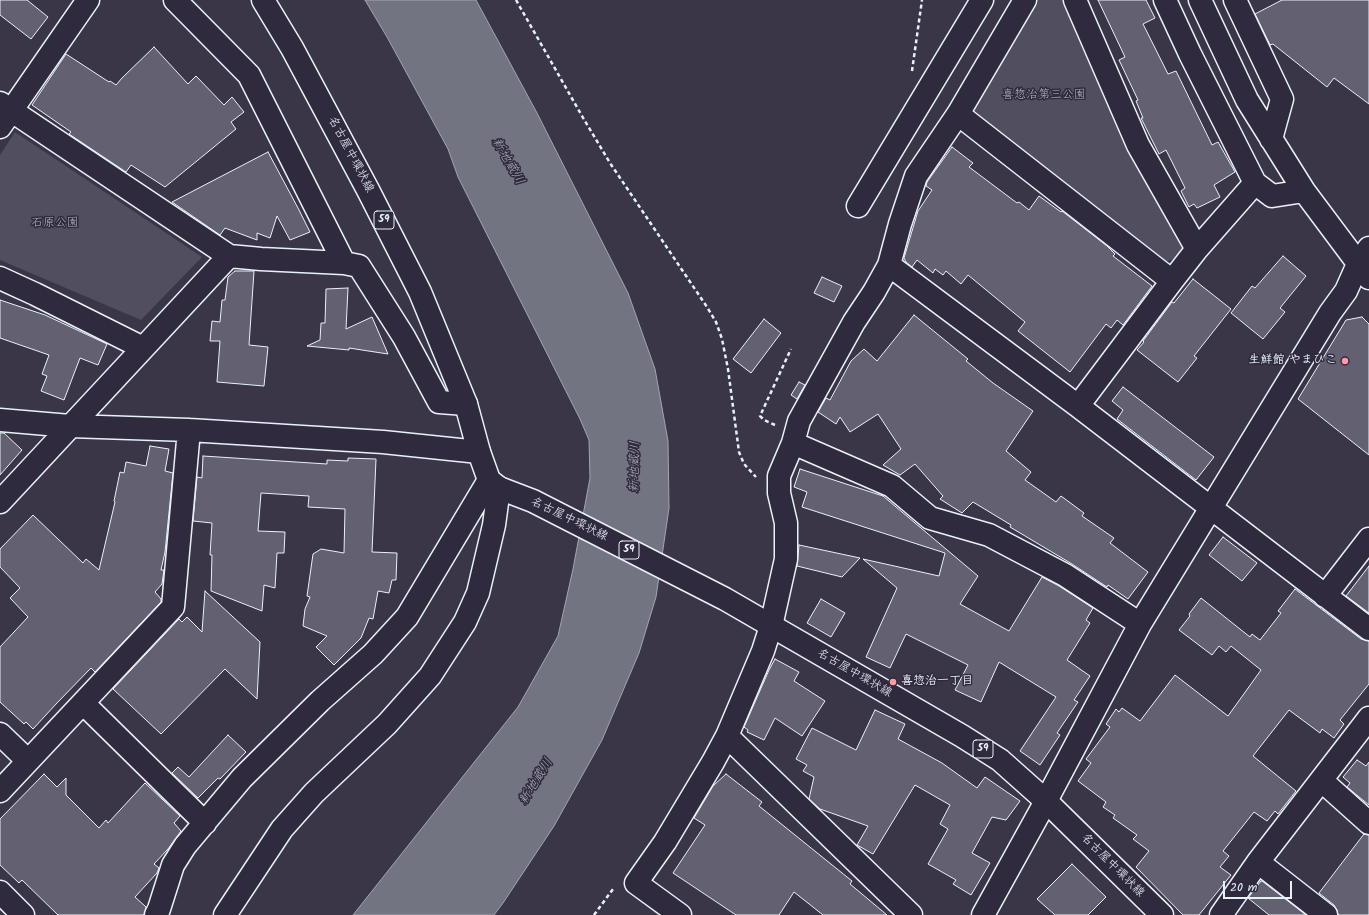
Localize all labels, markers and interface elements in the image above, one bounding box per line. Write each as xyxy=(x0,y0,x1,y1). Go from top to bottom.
park label: 喜惣治第三公園 xyxy=(1002,89,1086,103)
street label: 名古屋中環状線 xyxy=(324,115,376,195)
water label: 新地蔵川 xyxy=(487,136,527,188)
road number: 59 xyxy=(374,211,394,229)
park label: 石原公園 xyxy=(31,217,79,231)
place label: 生鮮館 やまひこ xyxy=(1248,354,1337,368)
marker: 生鮮館 やまひこ xyxy=(1340,356,1350,366)
water label: 新地蔵川 xyxy=(628,441,644,493)
street label: 名古屋中環状線 xyxy=(528,495,610,545)
road number: 59 xyxy=(619,541,639,559)
street label: 名古屋中環状線 xyxy=(814,647,894,701)
place label: 喜惣治一丁目 xyxy=(901,675,973,689)
marker: 喜惣治一丁目 xyxy=(888,677,898,687)
road number: 59 xyxy=(973,740,993,758)
water label: 新地蔵川 xyxy=(517,756,557,808)
street label: 名古屋中環状線 xyxy=(1077,831,1147,901)
scale bar xyxy=(1225,873,1294,899)
text: 20 m xyxy=(1230,878,1257,897)

